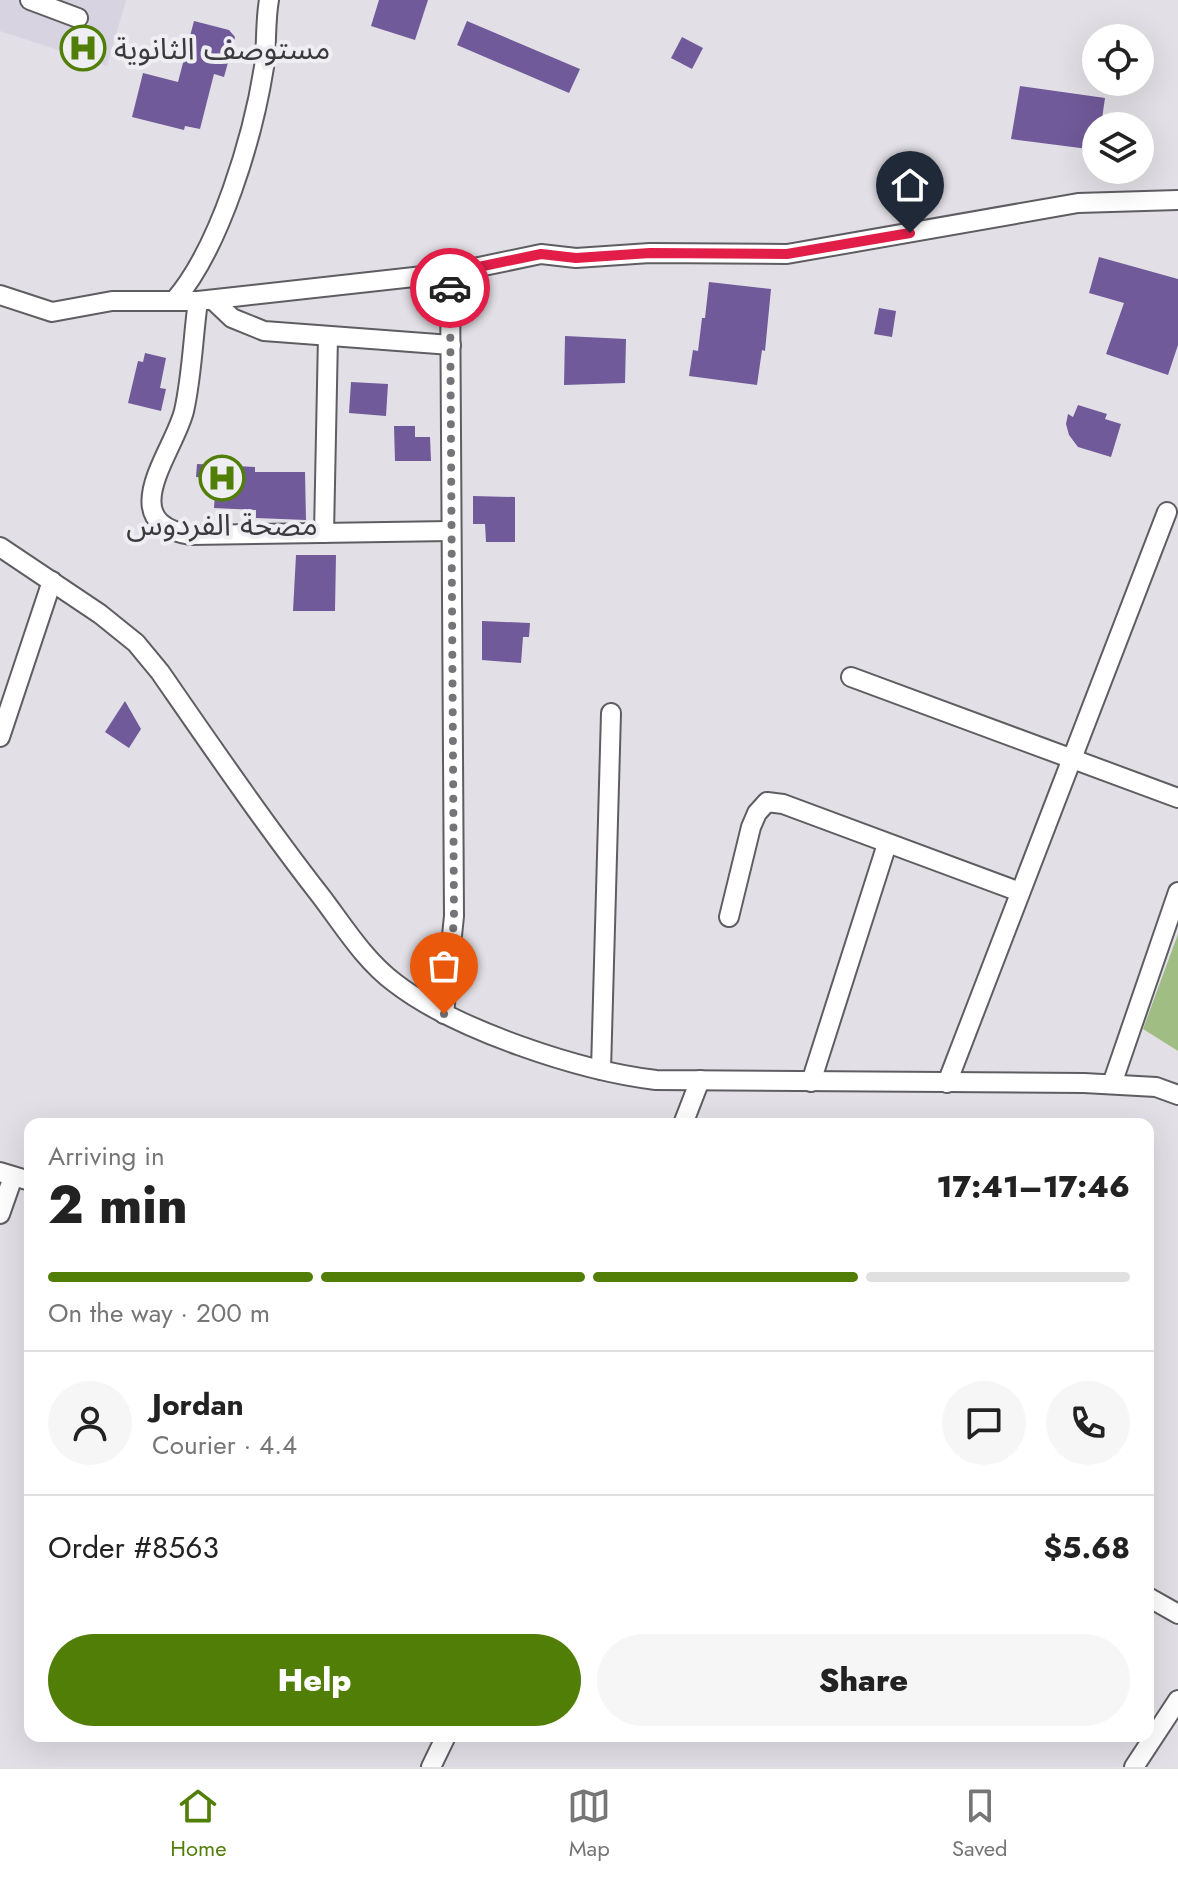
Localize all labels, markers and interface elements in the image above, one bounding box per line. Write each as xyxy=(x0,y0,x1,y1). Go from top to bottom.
hospital icon: مستوصف الثانوية xyxy=(59,24,107,72)
map controls xyxy=(1082,24,1154,184)
button: locate xyxy=(1082,24,1154,96)
place label: مستوصف الثانوية xyxy=(114,27,330,70)
button: layers xyxy=(1082,112,1154,184)
pin xyxy=(876,151,944,233)
icon: home xyxy=(888,163,932,207)
courier xyxy=(410,248,490,328)
icon: car xyxy=(428,266,472,310)
hospital icon: مصحة الفردوس xyxy=(198,454,246,502)
place label: مصحة الفردوس xyxy=(126,503,318,546)
pin xyxy=(410,932,478,1014)
icon: bag xyxy=(422,944,466,988)
text: Arriving in xyxy=(48,1137,165,1175)
text: 17:41–17:46 xyxy=(937,1165,1130,1208)
text: 2 min xyxy=(48,1167,188,1243)
text: On the way · 200 m xyxy=(48,1294,270,1332)
button: person xyxy=(48,1381,132,1465)
button: chat xyxy=(942,1381,1026,1465)
button: phone xyxy=(1046,1381,1130,1465)
text: Jordan xyxy=(152,1383,244,1426)
text: Courier · 4.4 xyxy=(152,1426,297,1464)
text: Order #8563 xyxy=(48,1526,219,1569)
text: $5.68 xyxy=(1043,1526,1130,1569)
button: Help xyxy=(48,1634,581,1726)
button: Share xyxy=(597,1634,1130,1726)
tab: Home xyxy=(170,1784,227,1864)
tab: Map xyxy=(567,1784,611,1864)
tab: Saved xyxy=(952,1784,1008,1864)

